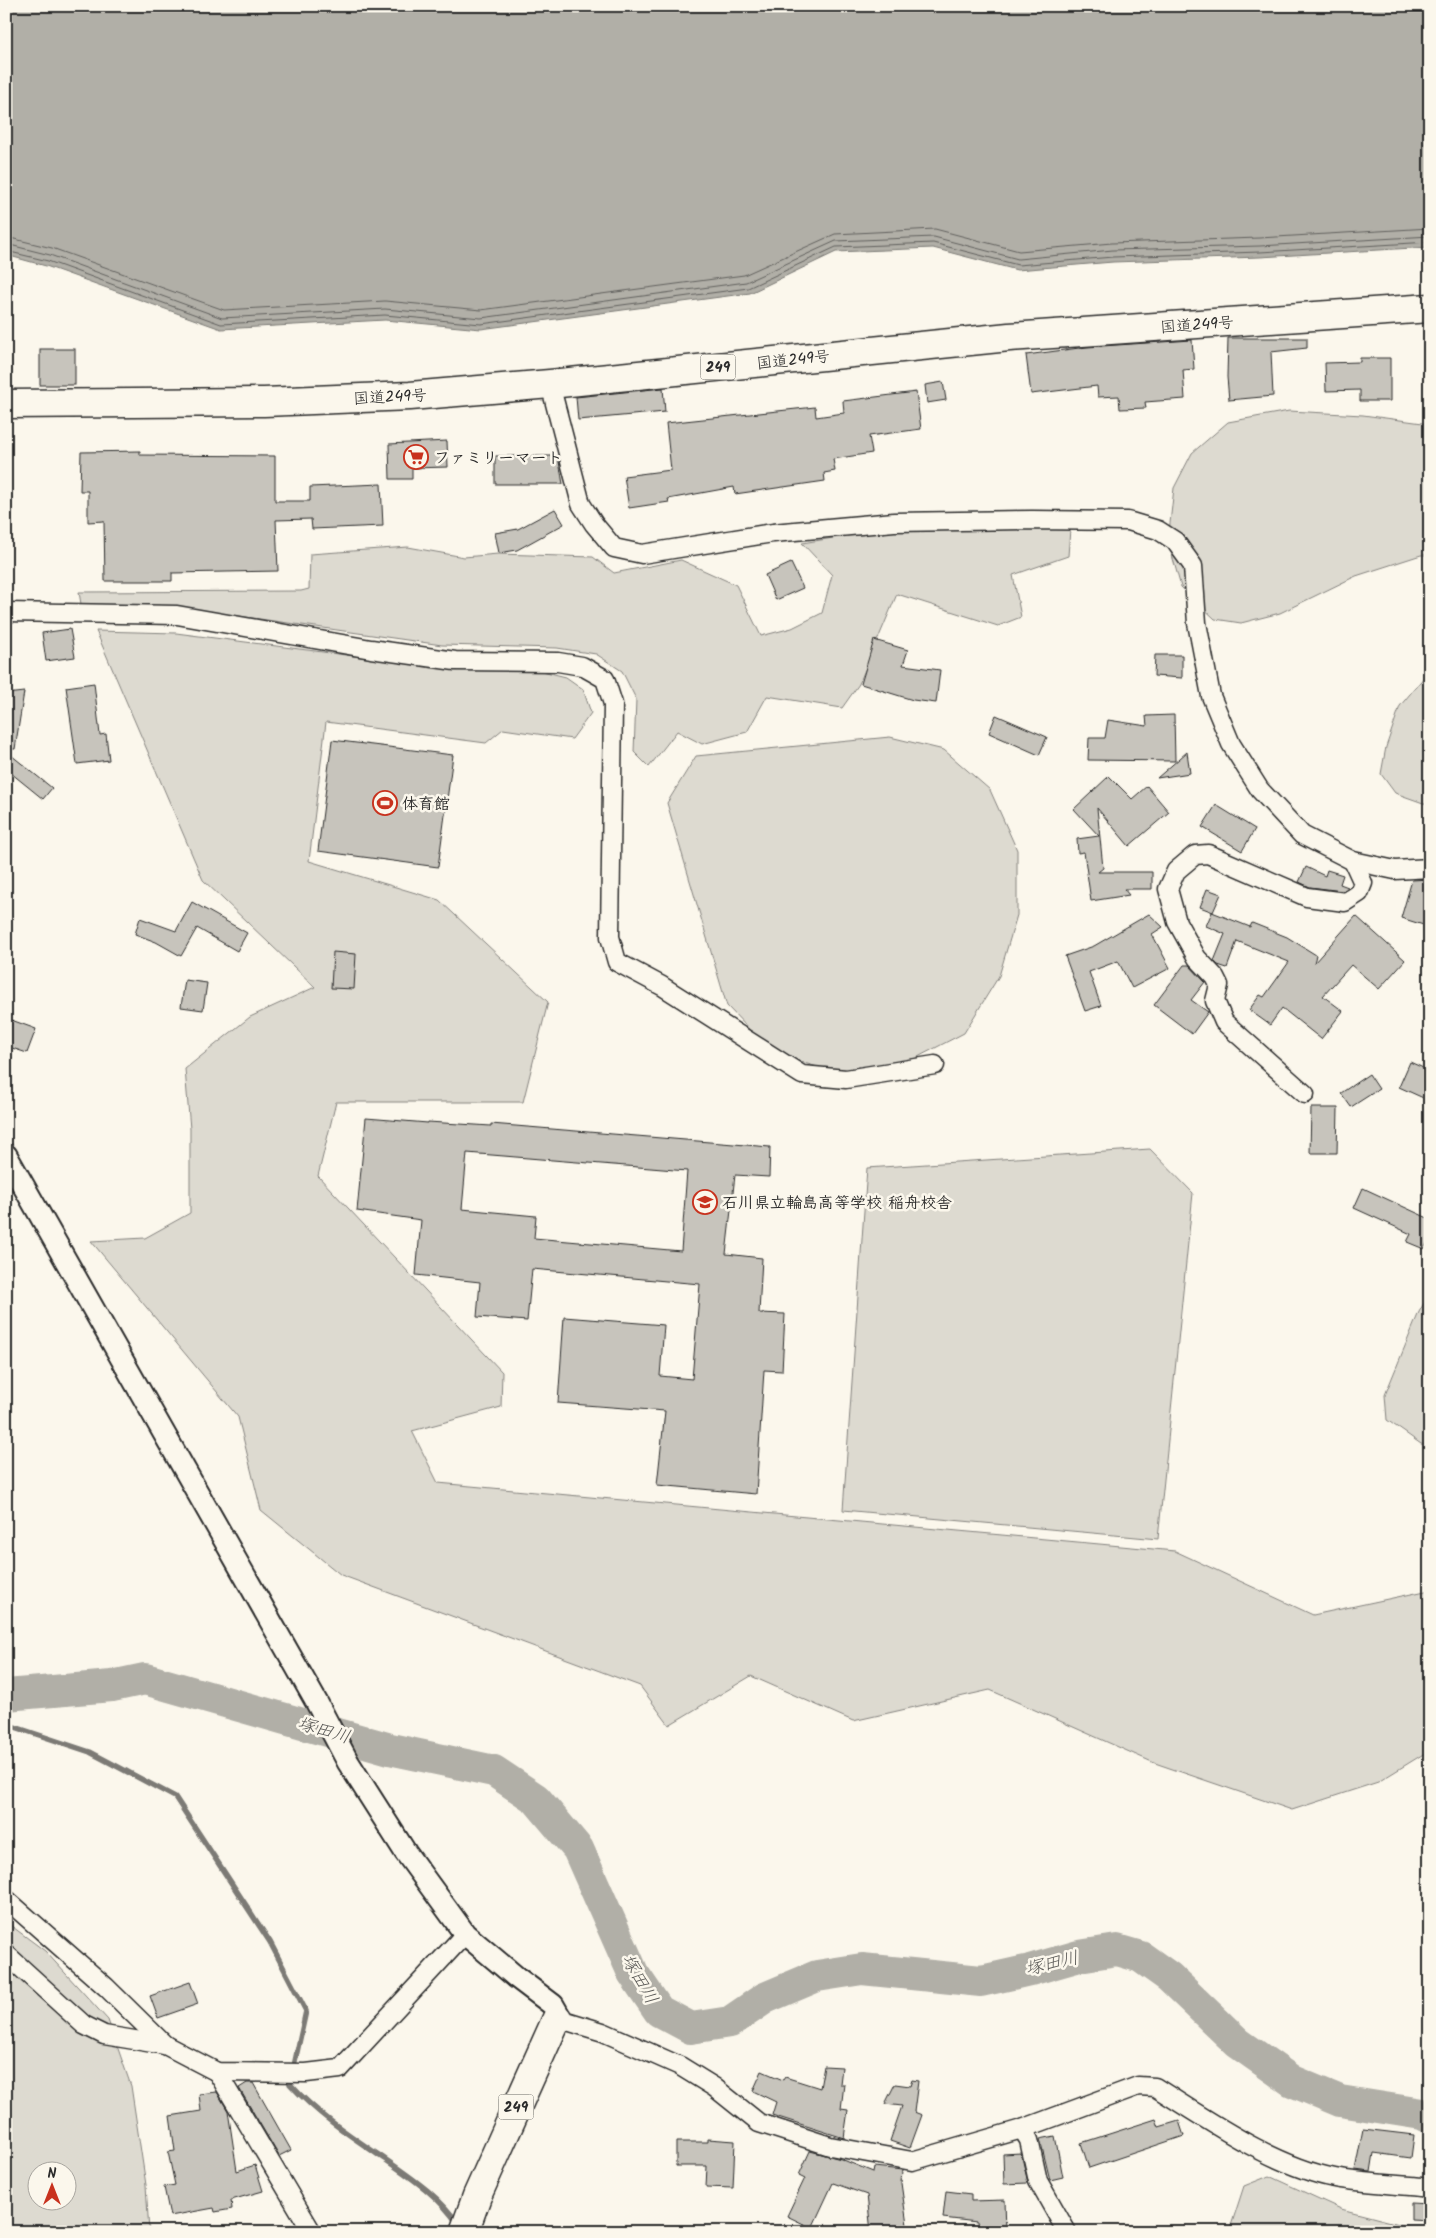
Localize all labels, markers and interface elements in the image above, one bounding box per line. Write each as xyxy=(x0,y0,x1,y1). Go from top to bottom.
street label: 国道249号 xyxy=(1159,310,1235,341)
street label: 国道249号 xyxy=(755,344,831,377)
road number: 249 xyxy=(700,354,736,380)
street label: 国道249号 xyxy=(353,383,428,412)
supermarket icon: ファミリーマート xyxy=(403,444,429,470)
place label: ファミリーマート xyxy=(434,446,563,471)
sports icon: 体育館 xyxy=(372,790,398,816)
place label: 体育館 xyxy=(402,792,450,817)
school or university icon: 石川県立輪島高等学校 稲舟校舎 xyxy=(692,1189,718,1215)
place label: 石川県立輪島高等学校 稲舟校舎 xyxy=(722,1191,952,1216)
water label: 塚田川 xyxy=(294,1710,354,1753)
water label: 塚田川 xyxy=(1023,1944,1082,1985)
water label: 塚田川 xyxy=(613,1949,665,2010)
road number: 249 xyxy=(498,2094,534,2120)
north arrow xyxy=(28,2160,78,2210)
text: N xyxy=(48,2163,57,2185)

